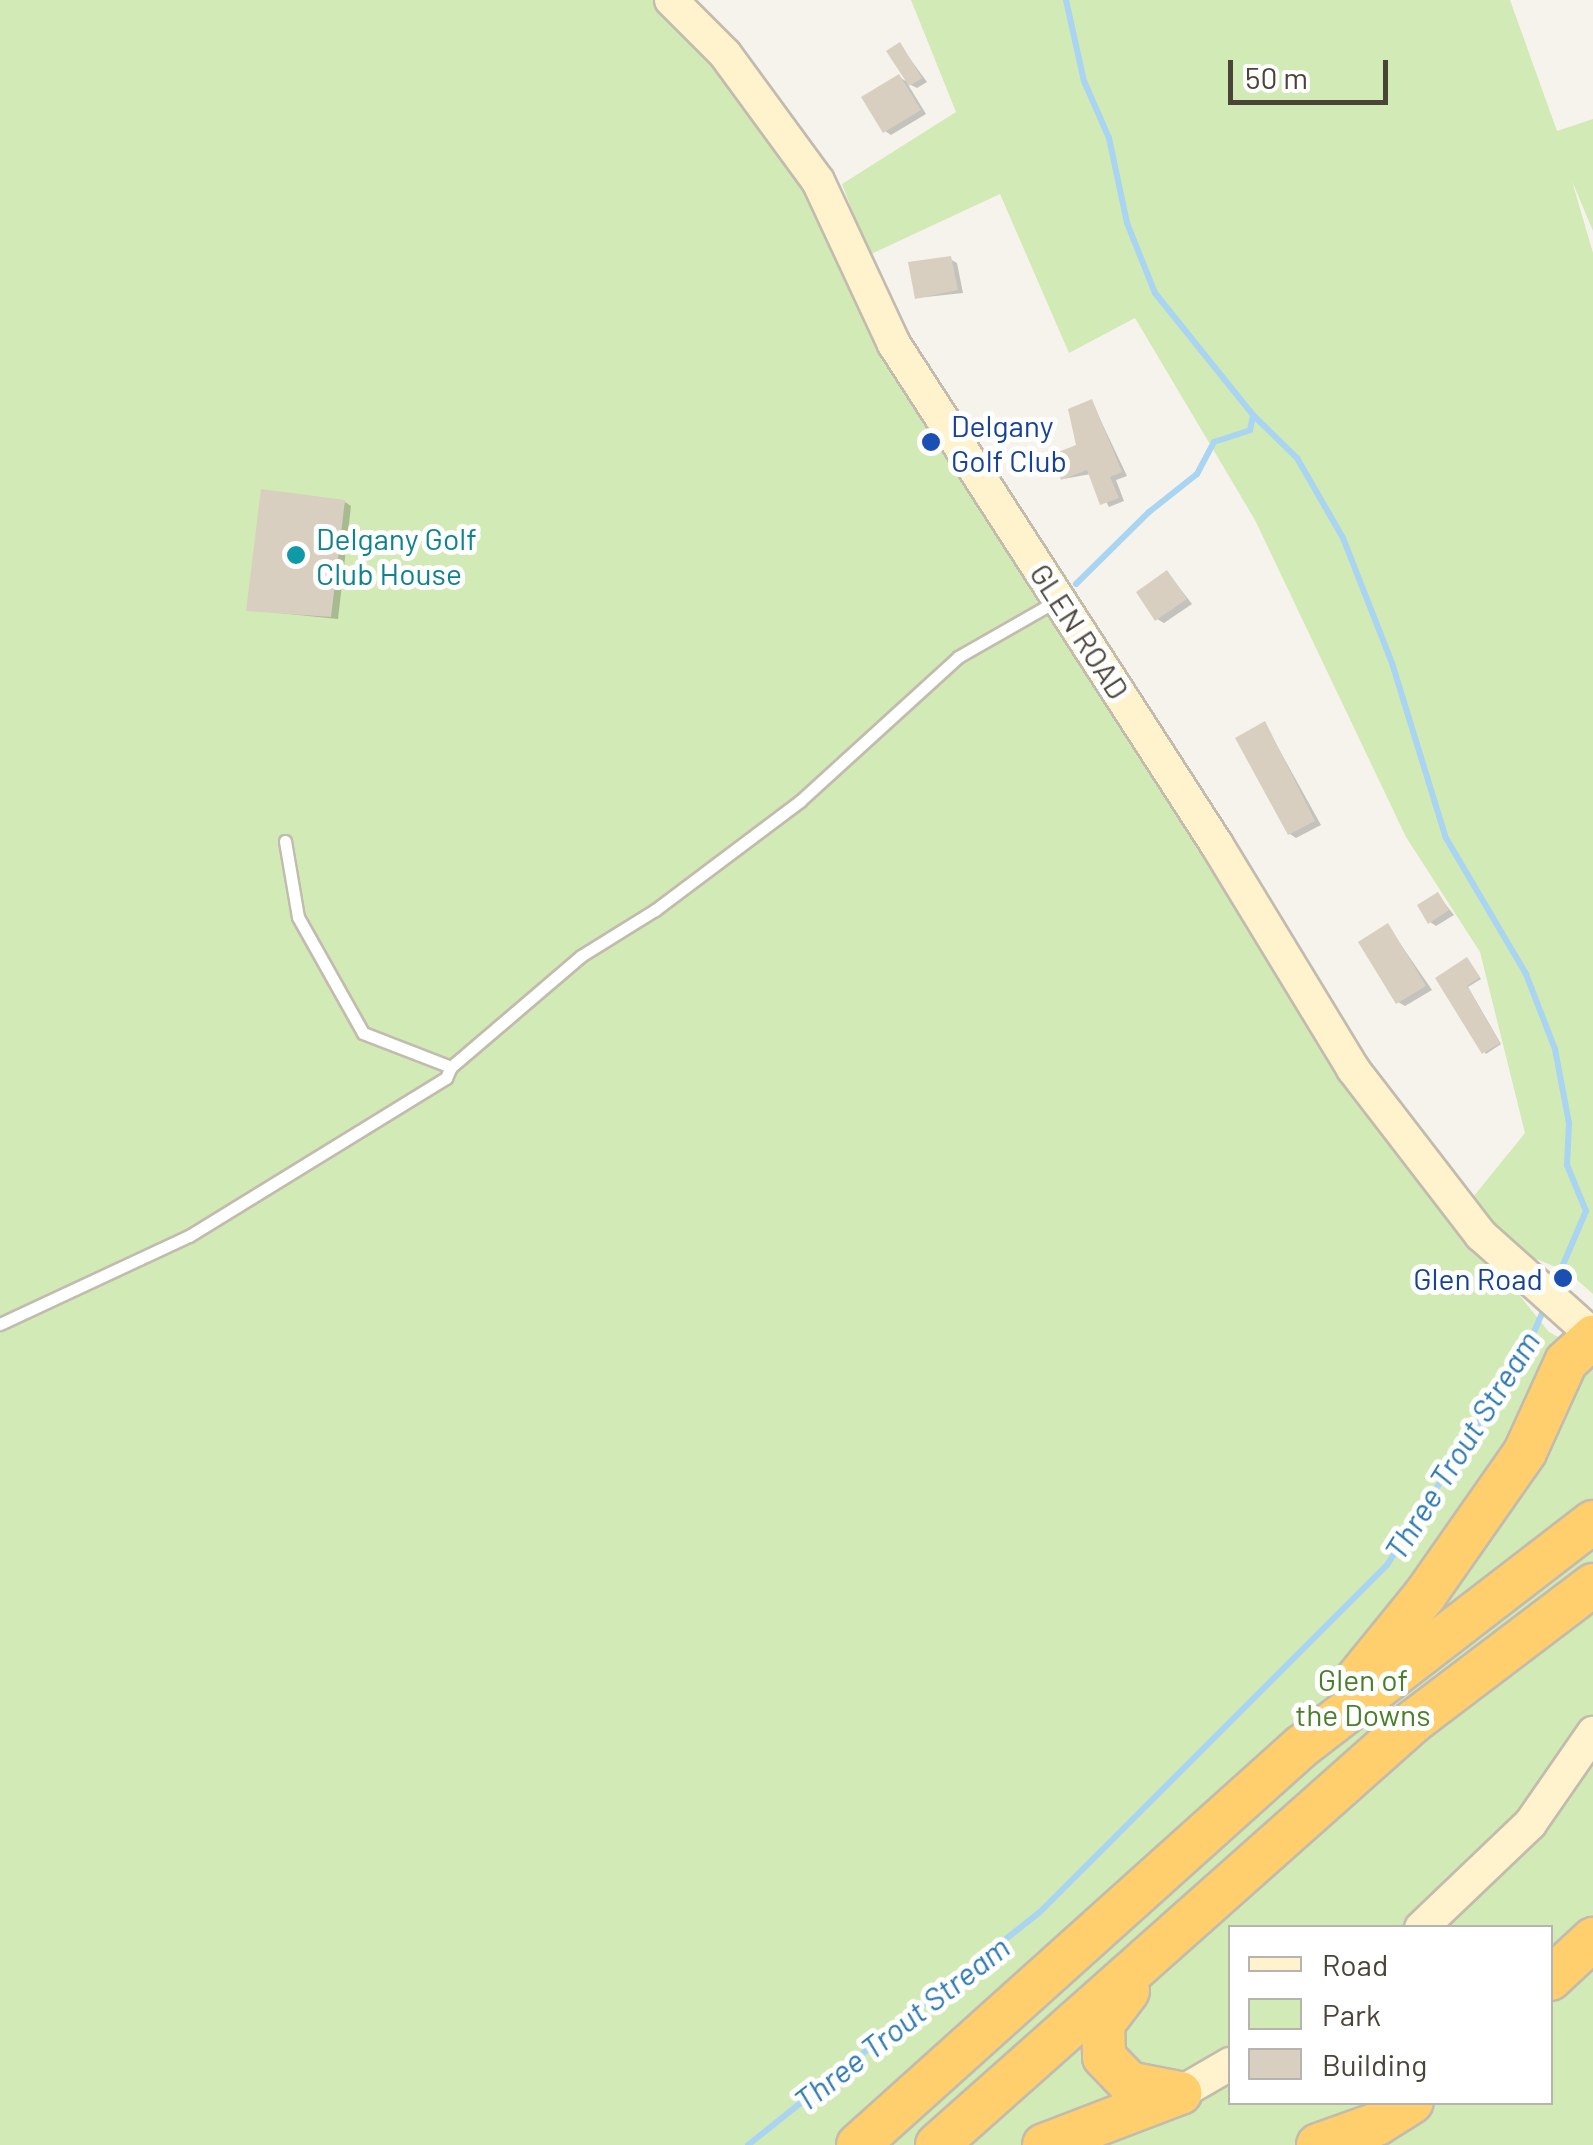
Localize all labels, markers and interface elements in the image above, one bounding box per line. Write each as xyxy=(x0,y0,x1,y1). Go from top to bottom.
scale bar xyxy=(1233,40,1393,102)
text: 50 m xyxy=(1245,59,1308,95)
place label: Delgany Golf Club xyxy=(951,407,1067,478)
marker: Delgany Golf Club xyxy=(920,431,942,453)
place label: Delgany Golf Club House xyxy=(316,520,477,590)
marker: Delgany Golf Club House xyxy=(285,544,307,566)
street label: GLEN ROAD xyxy=(1023,557,1137,705)
place label: Glen Road xyxy=(1413,1260,1543,1296)
marker: Glen Road xyxy=(1552,1267,1574,1289)
water label: Three Trout Stream xyxy=(1375,1323,1547,1567)
park label: Glen of the Downs xyxy=(1295,1661,1431,1732)
legend xyxy=(1228,1925,1553,2105)
water label: Three Trout Stream xyxy=(786,1927,1016,2119)
text: Road xyxy=(1322,1946,1388,1982)
text: Park xyxy=(1322,1996,1381,2032)
text: Building xyxy=(1322,2046,1427,2082)

